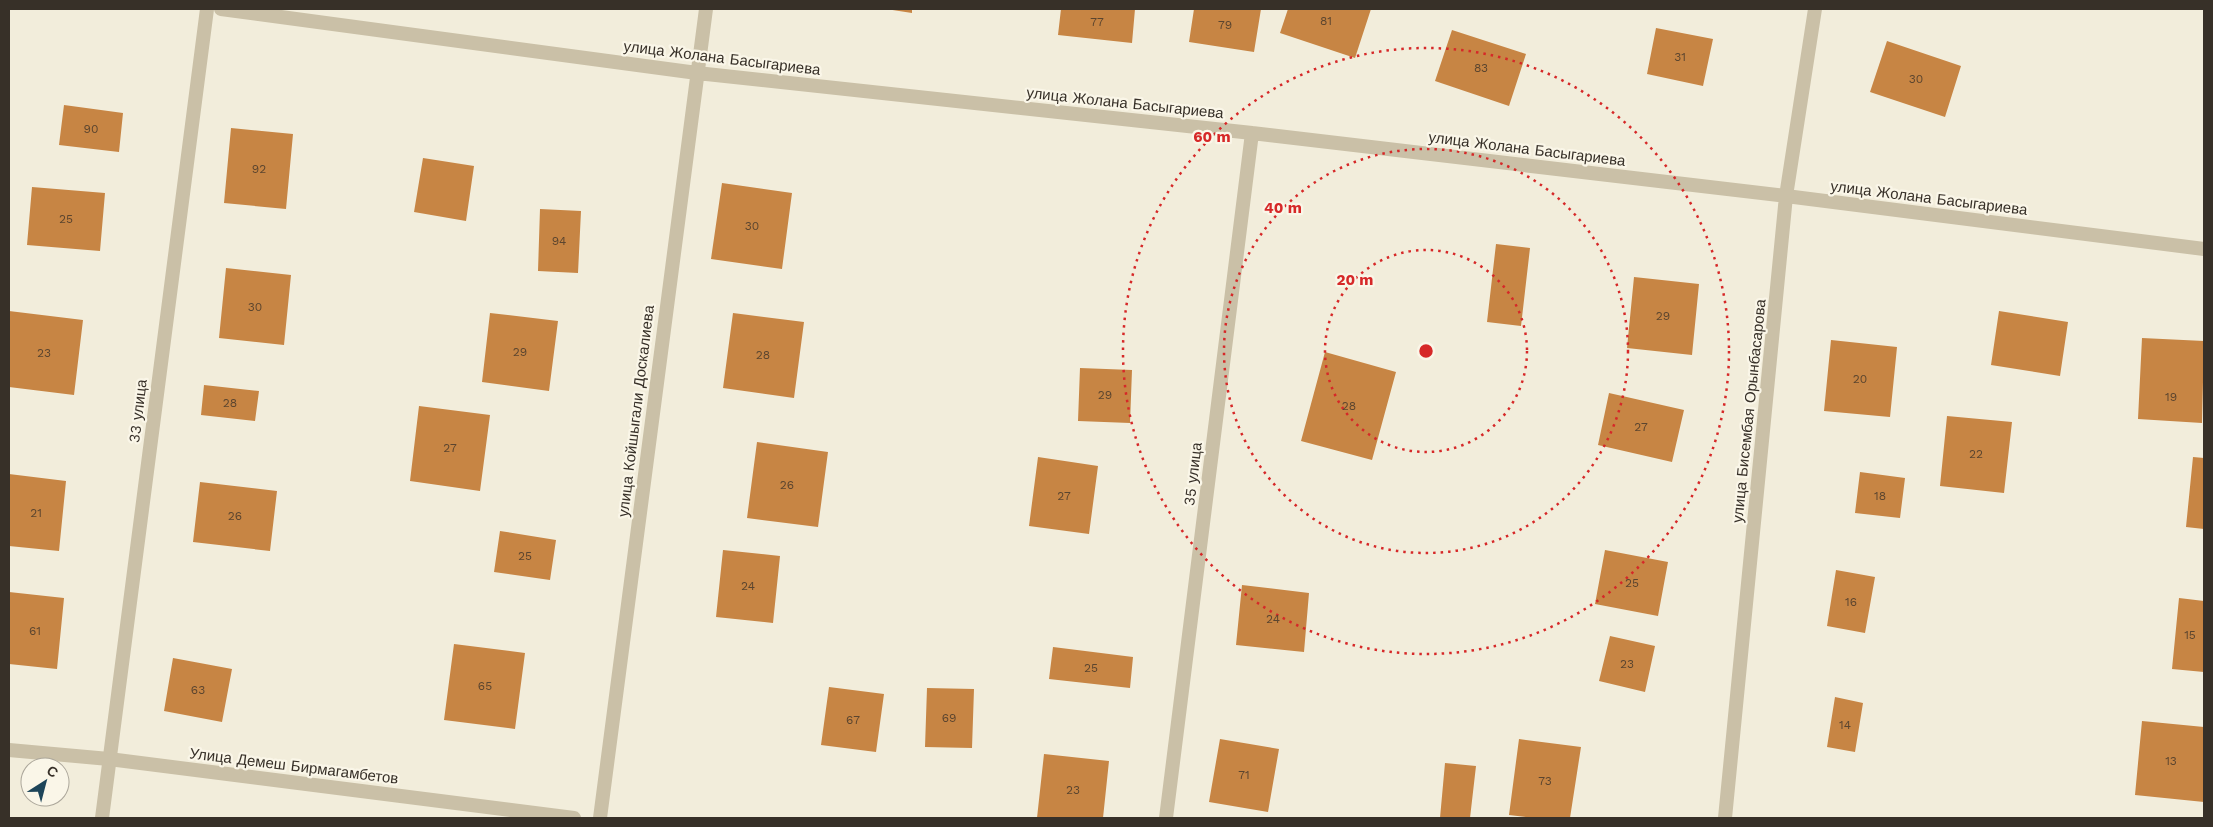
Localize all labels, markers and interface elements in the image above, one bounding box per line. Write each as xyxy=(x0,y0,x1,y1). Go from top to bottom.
house number: 81 xyxy=(1320,14,1332,28)
house number: 77 xyxy=(1090,15,1104,29)
house number: 79 xyxy=(1218,18,1232,32)
street label: улица Жолана Басыгариева xyxy=(623,37,822,79)
house number: 31 xyxy=(1674,50,1686,64)
house number: 83 xyxy=(1474,61,1488,75)
house number: 30 xyxy=(1909,72,1923,86)
street label: улица Жолана Басыгариева xyxy=(1026,84,1225,122)
house number: 90 xyxy=(84,122,98,136)
text: 60 m xyxy=(1193,128,1231,146)
street label: улица Жолана Басыгариева xyxy=(1428,128,1627,170)
house number: 92 xyxy=(252,162,266,176)
street label: улица Жолана Басыгариева xyxy=(1830,177,2029,219)
text: 40 m xyxy=(1264,199,1302,217)
house number: 25 xyxy=(59,212,73,226)
house number: 30 xyxy=(745,219,759,233)
house number: 94 xyxy=(552,234,566,248)
text: 20 m xyxy=(1336,271,1374,289)
street label: улица Бисембая Орынбасарова xyxy=(1728,298,1770,524)
house number: 30 xyxy=(248,300,262,314)
street label: улица Койшыгали Доскалиева xyxy=(614,303,658,518)
house number: 29 xyxy=(1656,309,1670,323)
centre of rings xyxy=(1417,342,1435,360)
house number: 29 xyxy=(513,345,527,359)
house number: 23 xyxy=(37,346,51,360)
house number: 28 xyxy=(756,348,770,362)
house number: 20 xyxy=(1853,372,1867,386)
street label: 33 улица xyxy=(125,378,151,444)
house number: 29 xyxy=(1098,388,1112,402)
house number: 19 xyxy=(2165,390,2177,404)
house number: 28 xyxy=(223,396,237,410)
house number: 28 xyxy=(1342,399,1356,413)
house number: 27 xyxy=(1634,420,1648,434)
house number: 27 xyxy=(443,441,457,455)
street label: 35 улица xyxy=(1180,441,1206,507)
house number: 22 xyxy=(1969,447,1983,461)
house number: 26 xyxy=(780,478,794,492)
house number: 27 xyxy=(1057,489,1071,503)
house number: 18 xyxy=(1874,489,1886,503)
house number: 21 xyxy=(30,506,42,520)
house number: 26 xyxy=(228,509,242,523)
house number: 25 xyxy=(518,549,532,563)
house number: 25 xyxy=(1625,576,1639,590)
house number: 24 xyxy=(741,579,755,593)
house number: 16 xyxy=(1845,595,1857,609)
house number: 24 xyxy=(1266,612,1280,626)
house number: 61 xyxy=(29,624,41,638)
house number: 15 xyxy=(2184,628,2196,642)
house number: 23 xyxy=(1620,657,1634,671)
house number: 25 xyxy=(1084,661,1098,675)
house number: 65 xyxy=(478,679,492,693)
house number: 63 xyxy=(191,683,205,697)
house number: 69 xyxy=(942,711,956,725)
house number: 67 xyxy=(846,713,860,727)
house number: 14 xyxy=(1839,718,1851,732)
street label: Улица Демеш Бирмагамбетов xyxy=(189,744,399,788)
house number: 13 xyxy=(2165,754,2177,768)
north arrow xyxy=(20,757,70,807)
text: С xyxy=(44,762,61,781)
house number: 71 xyxy=(1238,768,1250,782)
house number: 73 xyxy=(1538,774,1552,788)
house number: 23 xyxy=(1066,783,1080,797)

